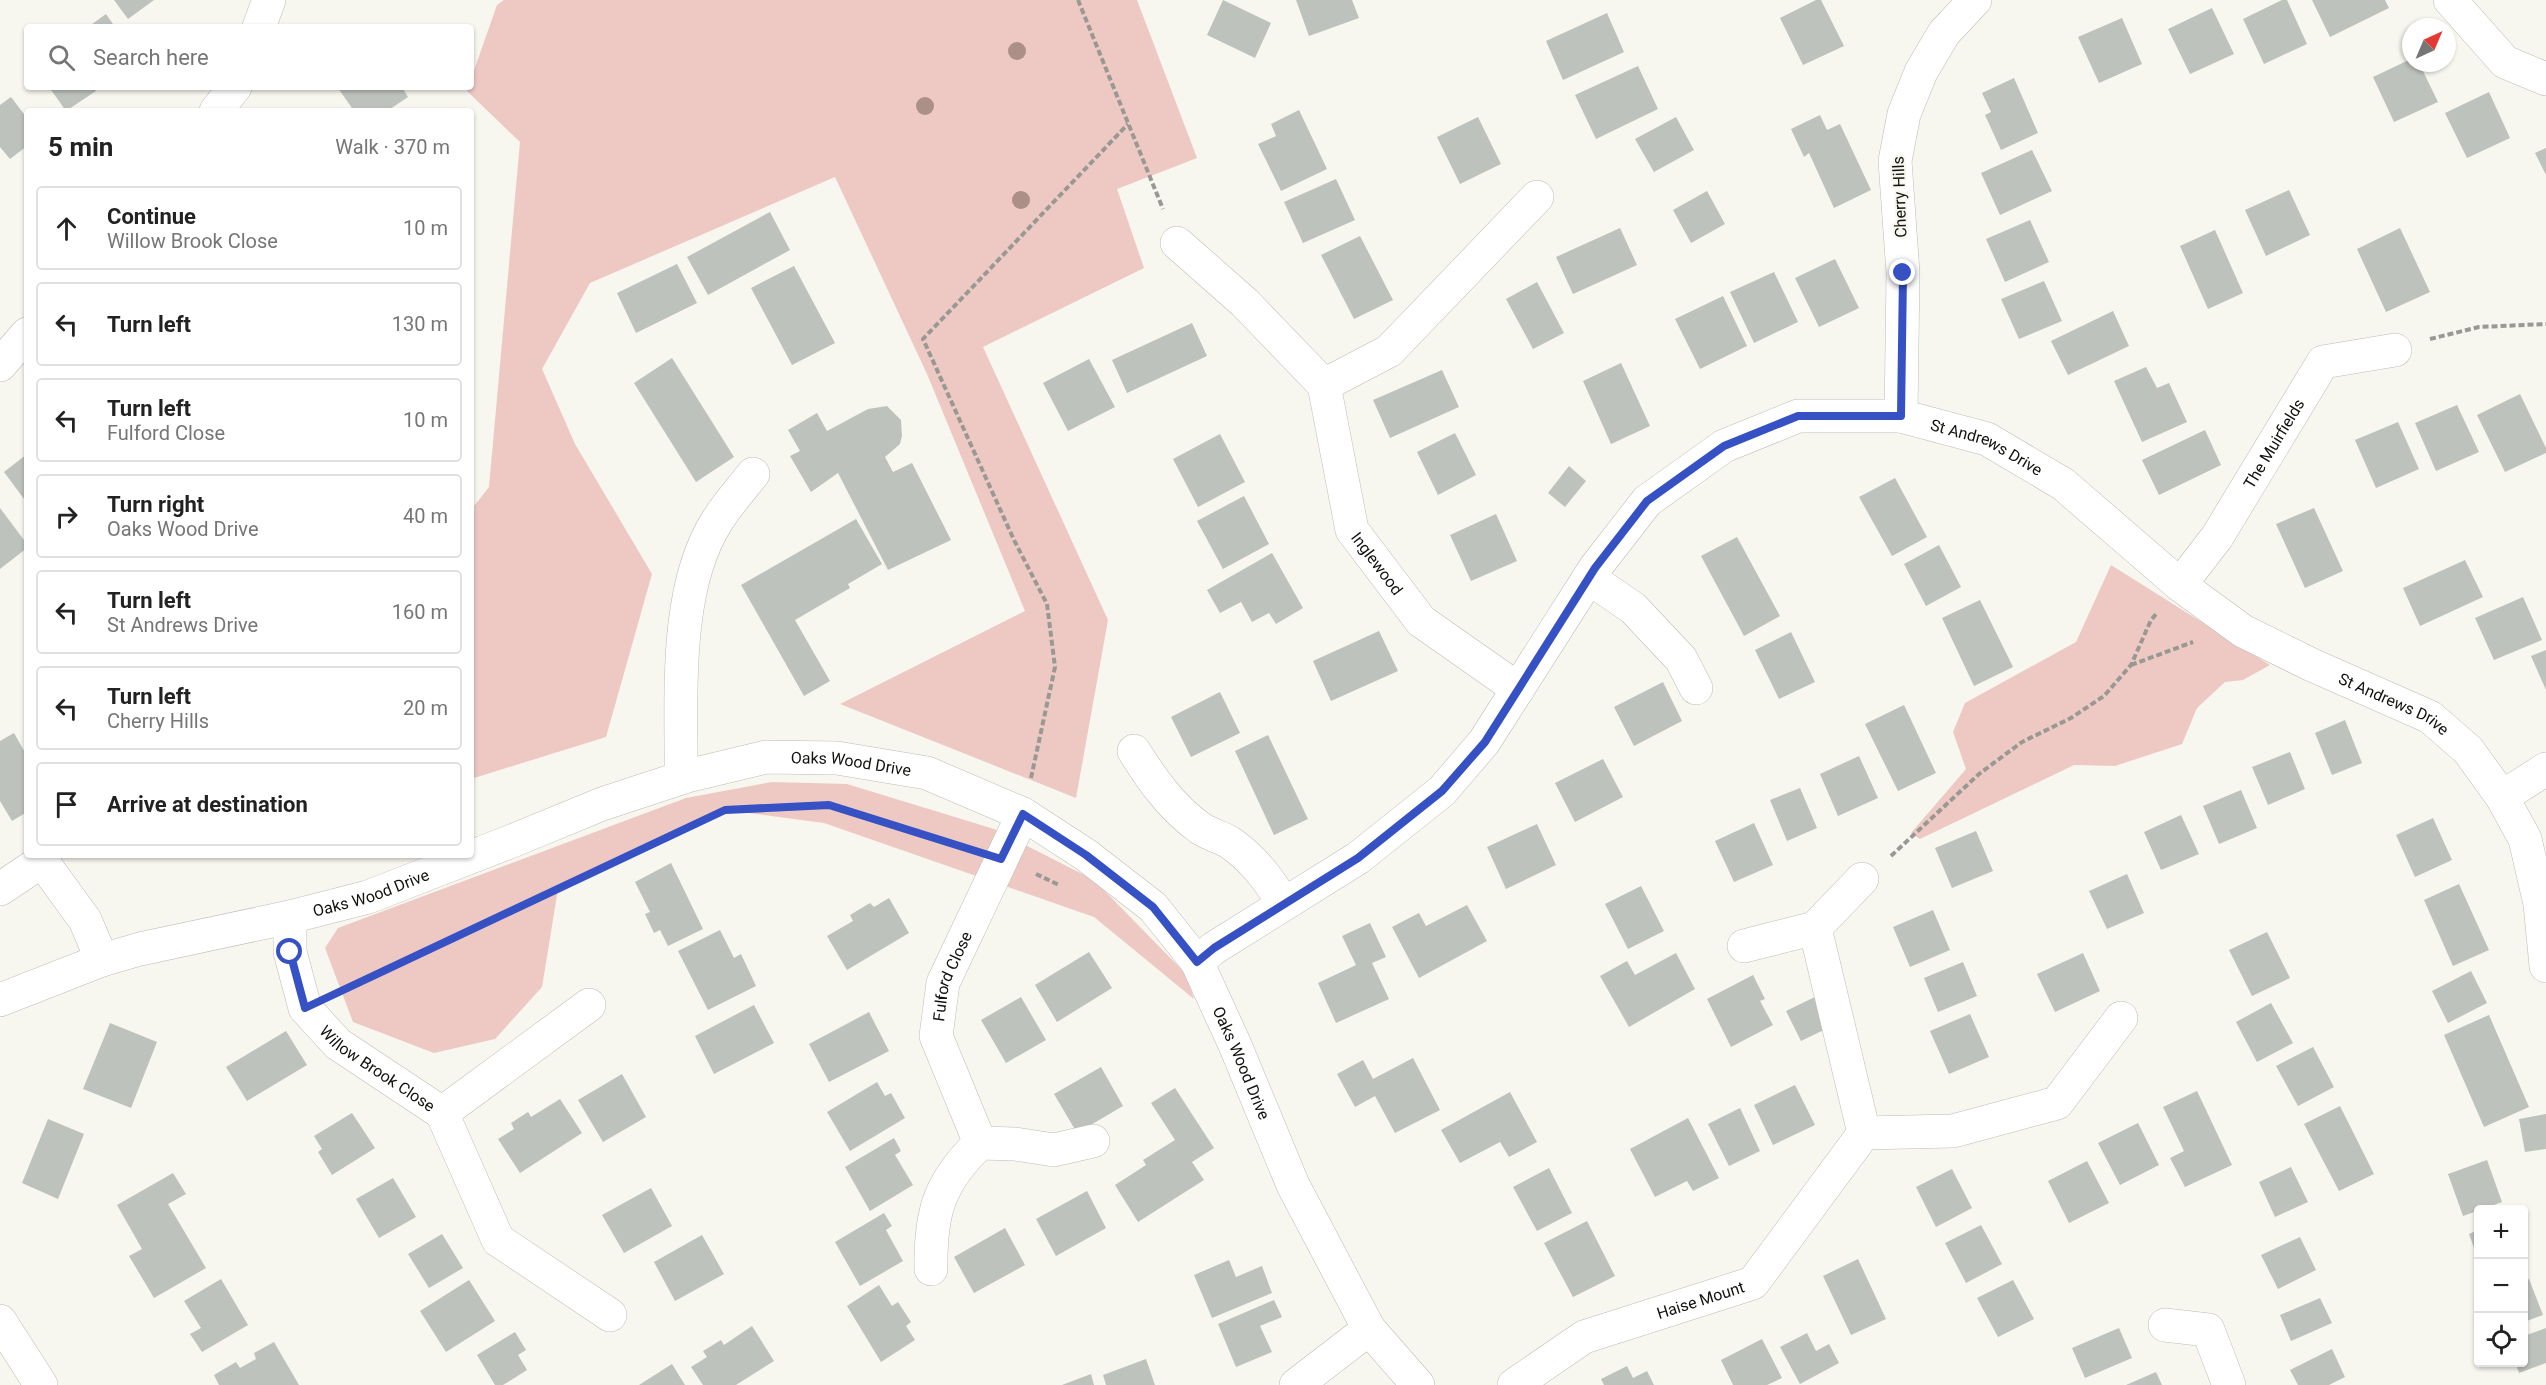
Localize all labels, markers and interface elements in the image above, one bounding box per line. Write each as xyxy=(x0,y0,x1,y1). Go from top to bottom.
north arrow xyxy=(2402,18,2456,72)
search box xyxy=(24,24,474,90)
icon: search xyxy=(45,41,78,74)
text: Search here xyxy=(93,45,209,70)
text: 5 min xyxy=(48,132,113,162)
text: Walk · 370 m xyxy=(335,135,450,159)
street label: Cherry Hills xyxy=(1889,156,1910,238)
text: Continue xyxy=(107,204,196,229)
icon: ahead xyxy=(50,212,83,245)
text: 10 m xyxy=(403,216,448,240)
text: Willow Brook Close xyxy=(107,229,278,253)
route end xyxy=(1889,259,1915,285)
icon: left xyxy=(50,308,83,341)
text: Turn left xyxy=(107,312,191,337)
text: 130 m xyxy=(392,312,448,336)
street label: The Muirfields xyxy=(2240,395,2309,492)
text: Turn left xyxy=(107,396,191,421)
icon: left xyxy=(50,404,83,437)
text: 10 m xyxy=(403,408,448,432)
street label: St Andrews Drive xyxy=(1928,415,2046,480)
text: Fulford Close xyxy=(107,421,225,445)
text: Turn right xyxy=(107,492,204,517)
icon: right xyxy=(50,500,83,533)
text: 40 m xyxy=(403,504,448,528)
text: Oaks Wood Drive xyxy=(107,517,258,541)
street label: Inglewood xyxy=(1347,528,1407,599)
text: Turn left xyxy=(107,588,191,613)
icon: left xyxy=(50,596,83,629)
text: 160 m xyxy=(392,600,448,624)
text: St Andrews Drive xyxy=(107,613,258,637)
street label: St Andrews Drive xyxy=(2336,669,2453,739)
text: Turn left xyxy=(107,684,191,709)
icon: left xyxy=(50,692,83,725)
text: 20 m xyxy=(403,696,448,720)
text: Cherry Hills xyxy=(107,709,209,733)
street label: Oaks Wood Drive xyxy=(791,748,912,780)
icon: arrive xyxy=(50,788,83,821)
text: Arrive at destination xyxy=(107,792,308,817)
street label: Oaks Wood Drive xyxy=(311,865,432,921)
street label: Fulford Close xyxy=(929,928,976,1022)
route start xyxy=(276,938,302,964)
street label: Oaks Wood Drive xyxy=(1209,1003,1274,1122)
street label: Willow Brook Close xyxy=(316,1022,438,1116)
map controls xyxy=(2474,1205,2528,1367)
button: + xyxy=(2474,1205,2528,1259)
button: − xyxy=(2474,1259,2528,1313)
street label: Haise Mount xyxy=(1654,1277,1747,1323)
button: locate xyxy=(2474,1313,2528,1367)

